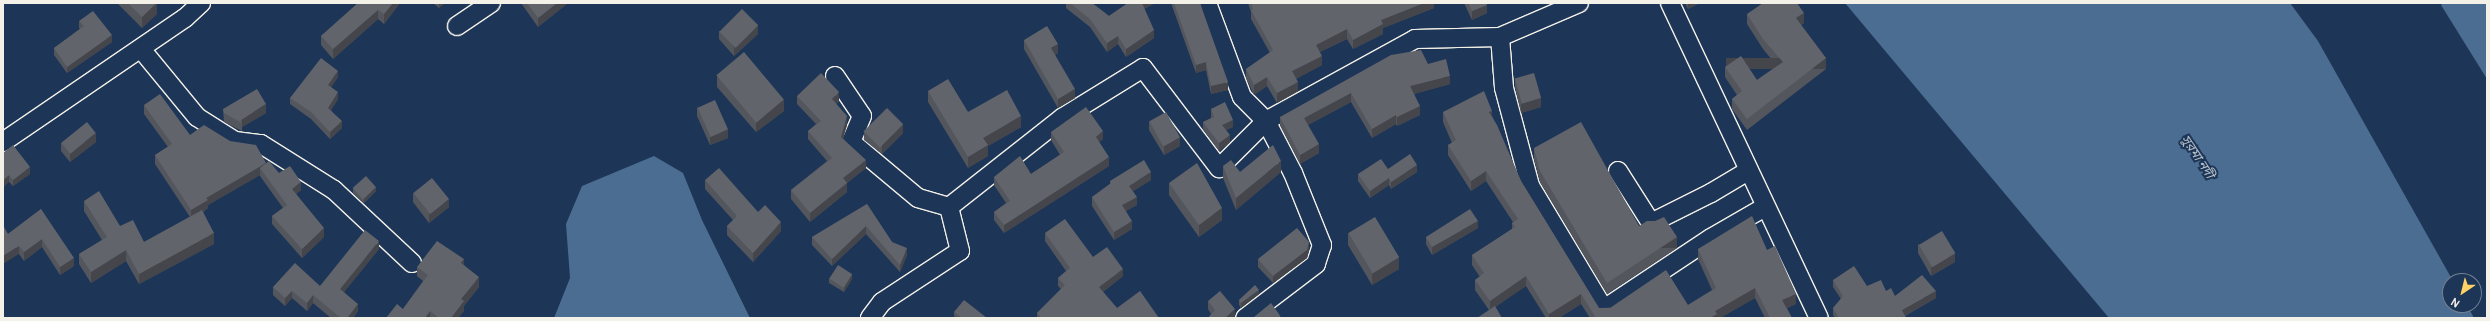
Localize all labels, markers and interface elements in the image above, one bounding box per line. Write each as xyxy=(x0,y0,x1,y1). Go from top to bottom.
water label: সুরমা নদী xyxy=(2177,132,2217,182)
north arrow xyxy=(2442,273,2482,313)
text: N xyxy=(2449,295,2462,310)

